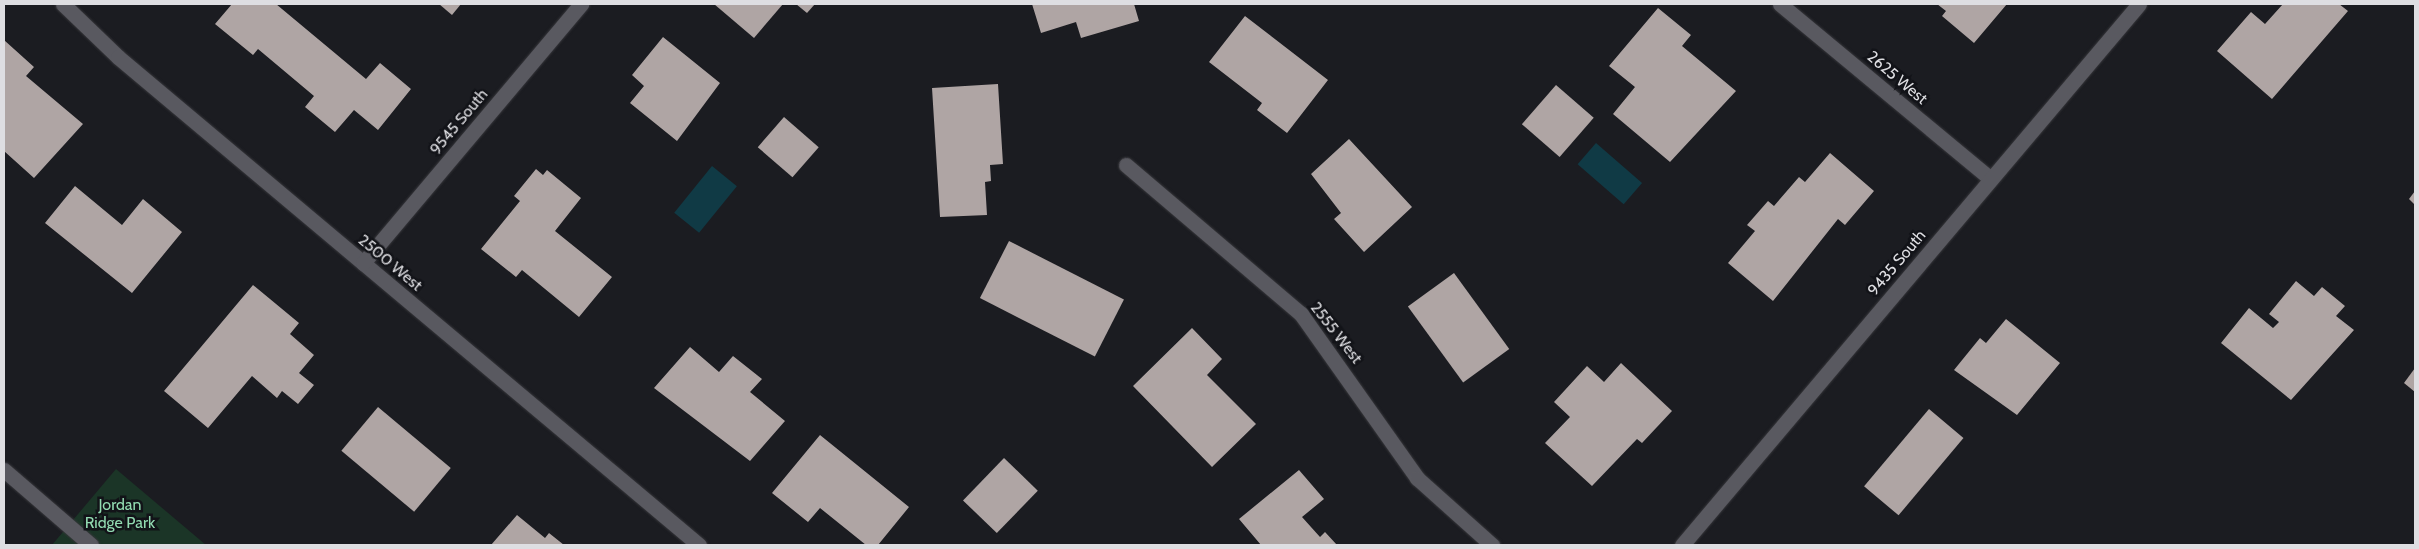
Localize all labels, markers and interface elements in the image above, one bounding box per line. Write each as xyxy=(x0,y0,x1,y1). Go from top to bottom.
street label: 2625 West xyxy=(1863,47,1931,109)
street label: 9545 South xyxy=(426,85,492,159)
street label: 9435 South xyxy=(1864,226,1930,300)
street label: 2500 West xyxy=(354,231,426,295)
street label: 2555 West xyxy=(1306,298,1366,368)
park label: Jordan Ridge Park xyxy=(85,495,155,533)

